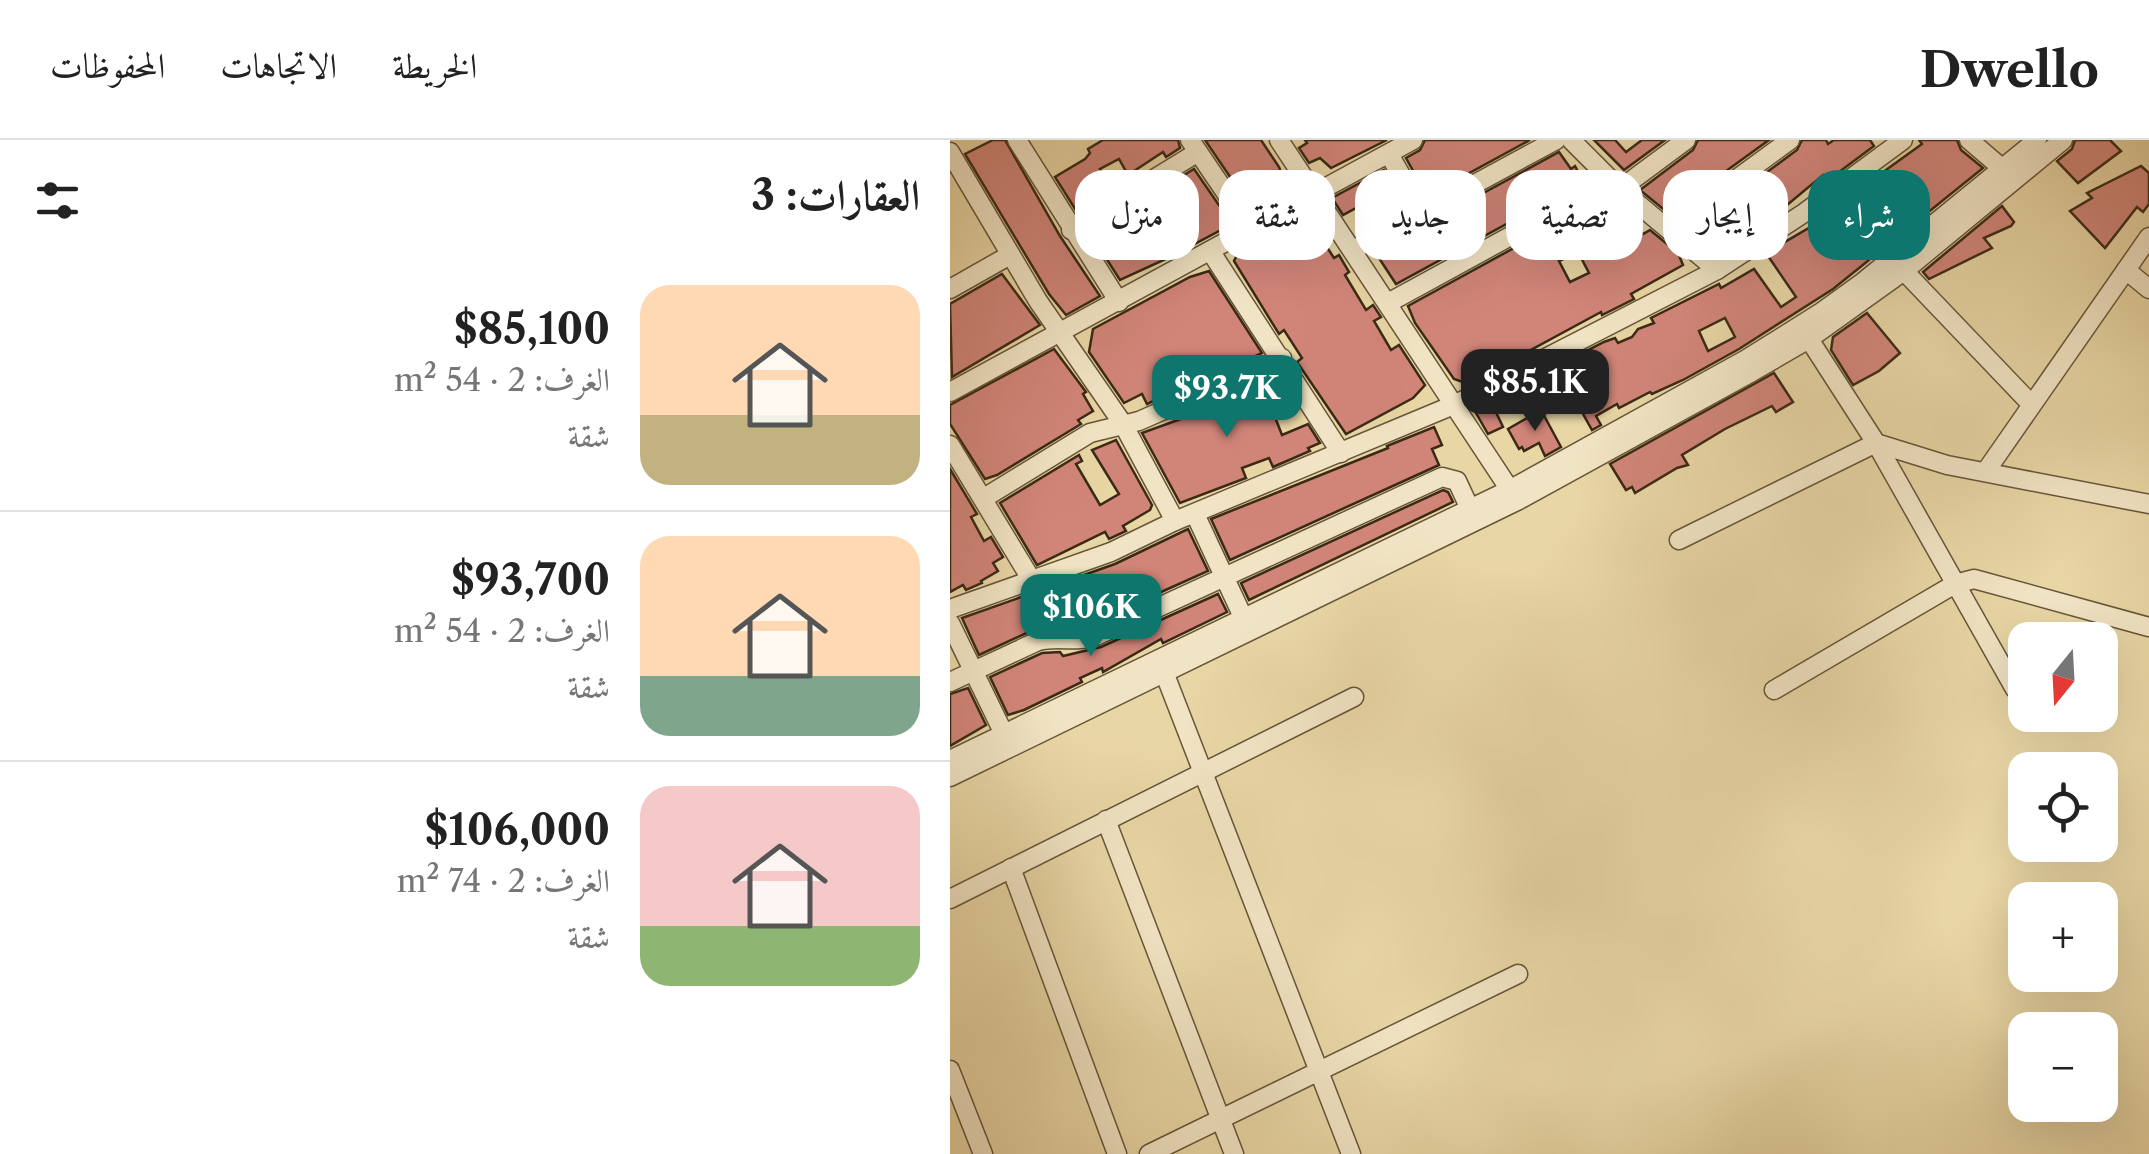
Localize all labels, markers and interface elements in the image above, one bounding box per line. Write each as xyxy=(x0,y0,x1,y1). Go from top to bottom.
text: Dwello xyxy=(1920,40,2099,99)
text: المحفوظات xyxy=(50,44,165,87)
text: الاتجاهات xyxy=(220,44,337,87)
text: الخريطة xyxy=(392,44,477,87)
text: العقارات: 3 xyxy=(751,169,920,221)
chip: منزل xyxy=(1075,170,1199,260)
chip: شقة xyxy=(1219,170,1335,260)
chip: جديد xyxy=(1355,170,1486,260)
chip: تصفية xyxy=(1506,170,1643,260)
chip: إيجار xyxy=(1663,170,1788,260)
chip: شراء xyxy=(1808,170,1930,260)
icon: filters xyxy=(30,173,85,228)
text: $85,100 xyxy=(454,303,610,355)
icon: home xyxy=(720,325,840,445)
pin: $85.1K xyxy=(1454,349,1616,434)
pin: $93.7K xyxy=(1146,355,1308,440)
text: الغرف: 2 · 54 m² xyxy=(394,360,610,399)
text: $85.1K xyxy=(1483,362,1587,401)
text: $93.7K xyxy=(1174,368,1280,407)
text: شقة xyxy=(568,416,610,455)
text: $93,700 xyxy=(451,554,610,606)
pin: $106K xyxy=(1021,574,1161,659)
icon: home xyxy=(720,576,840,696)
text: $106K xyxy=(1042,587,1140,626)
text: الغرف: 2 · 54 m² xyxy=(394,611,610,650)
north arrow xyxy=(2008,622,2118,732)
map controls xyxy=(2008,622,2118,1122)
text: شقة xyxy=(568,667,610,706)
button: locate xyxy=(2008,752,2118,862)
text: $106,000 xyxy=(425,804,610,856)
icon: home xyxy=(720,826,840,946)
text: الغرف: 2 · 74 m² xyxy=(397,861,610,900)
button: + xyxy=(2008,882,2118,992)
text: شقة xyxy=(568,917,610,956)
button: − xyxy=(2008,1012,2118,1122)

